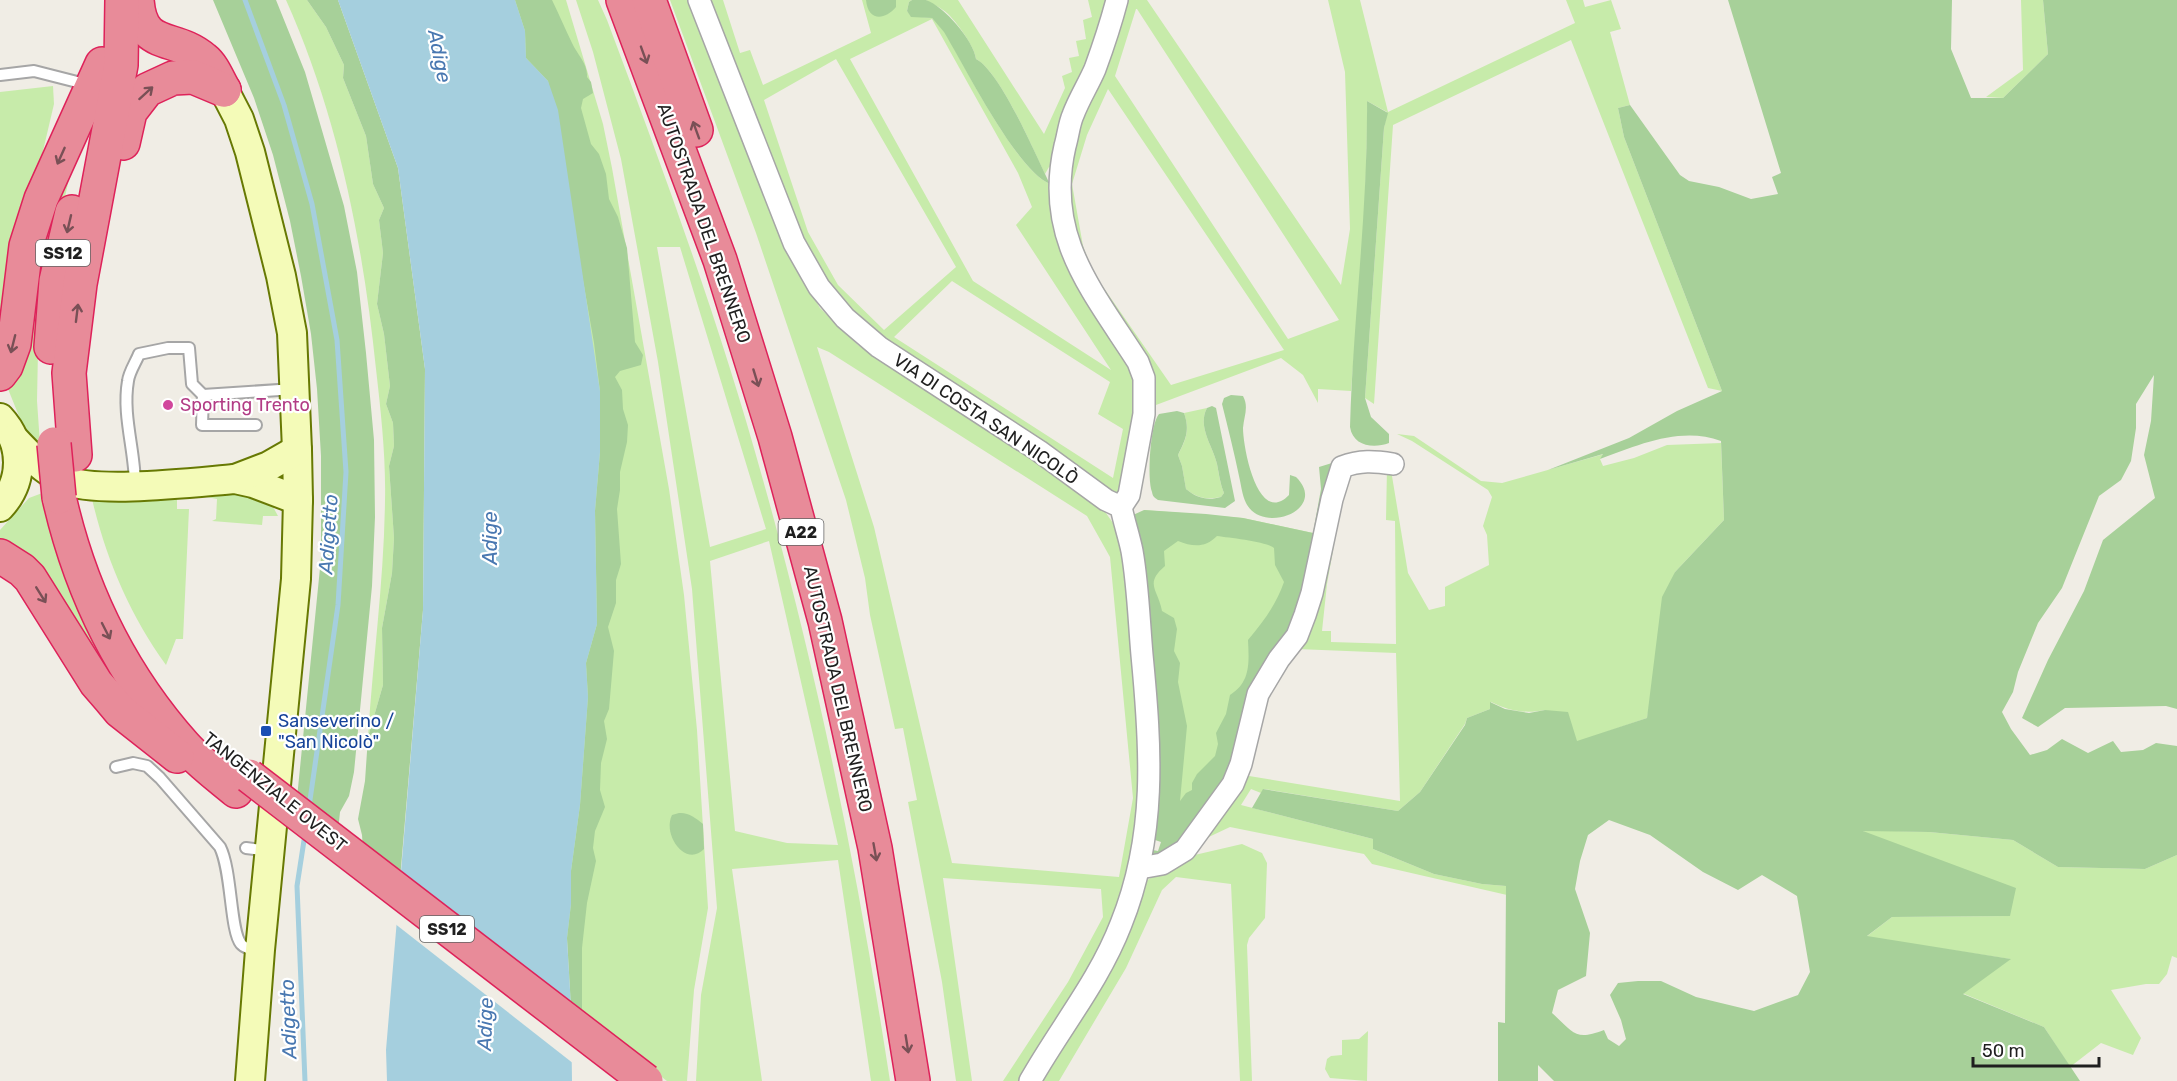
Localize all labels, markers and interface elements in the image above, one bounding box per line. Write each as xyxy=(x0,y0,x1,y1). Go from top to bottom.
water label: Adige xyxy=(423,27,457,84)
one-way arrow xyxy=(639,45,650,64)
one-way arrow xyxy=(138,87,154,100)
street label: AUTOSTRADA DEL BRENNERO xyxy=(653,100,755,346)
one-way arrow xyxy=(690,121,701,140)
one-way arrow xyxy=(54,147,65,165)
one-way arrow xyxy=(63,215,75,234)
road number: SS12 xyxy=(36,240,90,266)
one-way arrow xyxy=(71,303,82,323)
one-way arrow xyxy=(7,333,18,353)
street label: VIA DI COSTA SAN NICOLÒ xyxy=(889,349,1083,489)
one-way arrow xyxy=(751,368,762,387)
place label: Sporting Trento xyxy=(180,394,310,416)
marker: Sporting Trento xyxy=(161,398,175,412)
water label: Adigetto xyxy=(313,493,343,576)
water label: Adige xyxy=(478,511,502,566)
road number: A22 xyxy=(778,519,824,545)
street label: AUTOSTRADA DEL BRENNERO xyxy=(799,564,877,814)
one-way arrow xyxy=(36,586,48,603)
one-way arrow xyxy=(100,621,112,639)
place label: Sanseverino / "San Nicolò" xyxy=(278,710,395,753)
marker: Sanseverino / "San Nicolò" xyxy=(259,724,273,738)
street label: TANGENZIALE OVEST xyxy=(199,727,351,857)
one-way arrow xyxy=(870,841,881,861)
road number: SS12 xyxy=(420,916,474,942)
water label: Adigetto xyxy=(275,979,301,1060)
water label: Adige xyxy=(472,997,498,1052)
scale bar xyxy=(1973,1030,2099,1068)
one-way arrow xyxy=(902,1034,913,1053)
text: 50 m xyxy=(1982,1040,2025,1062)

